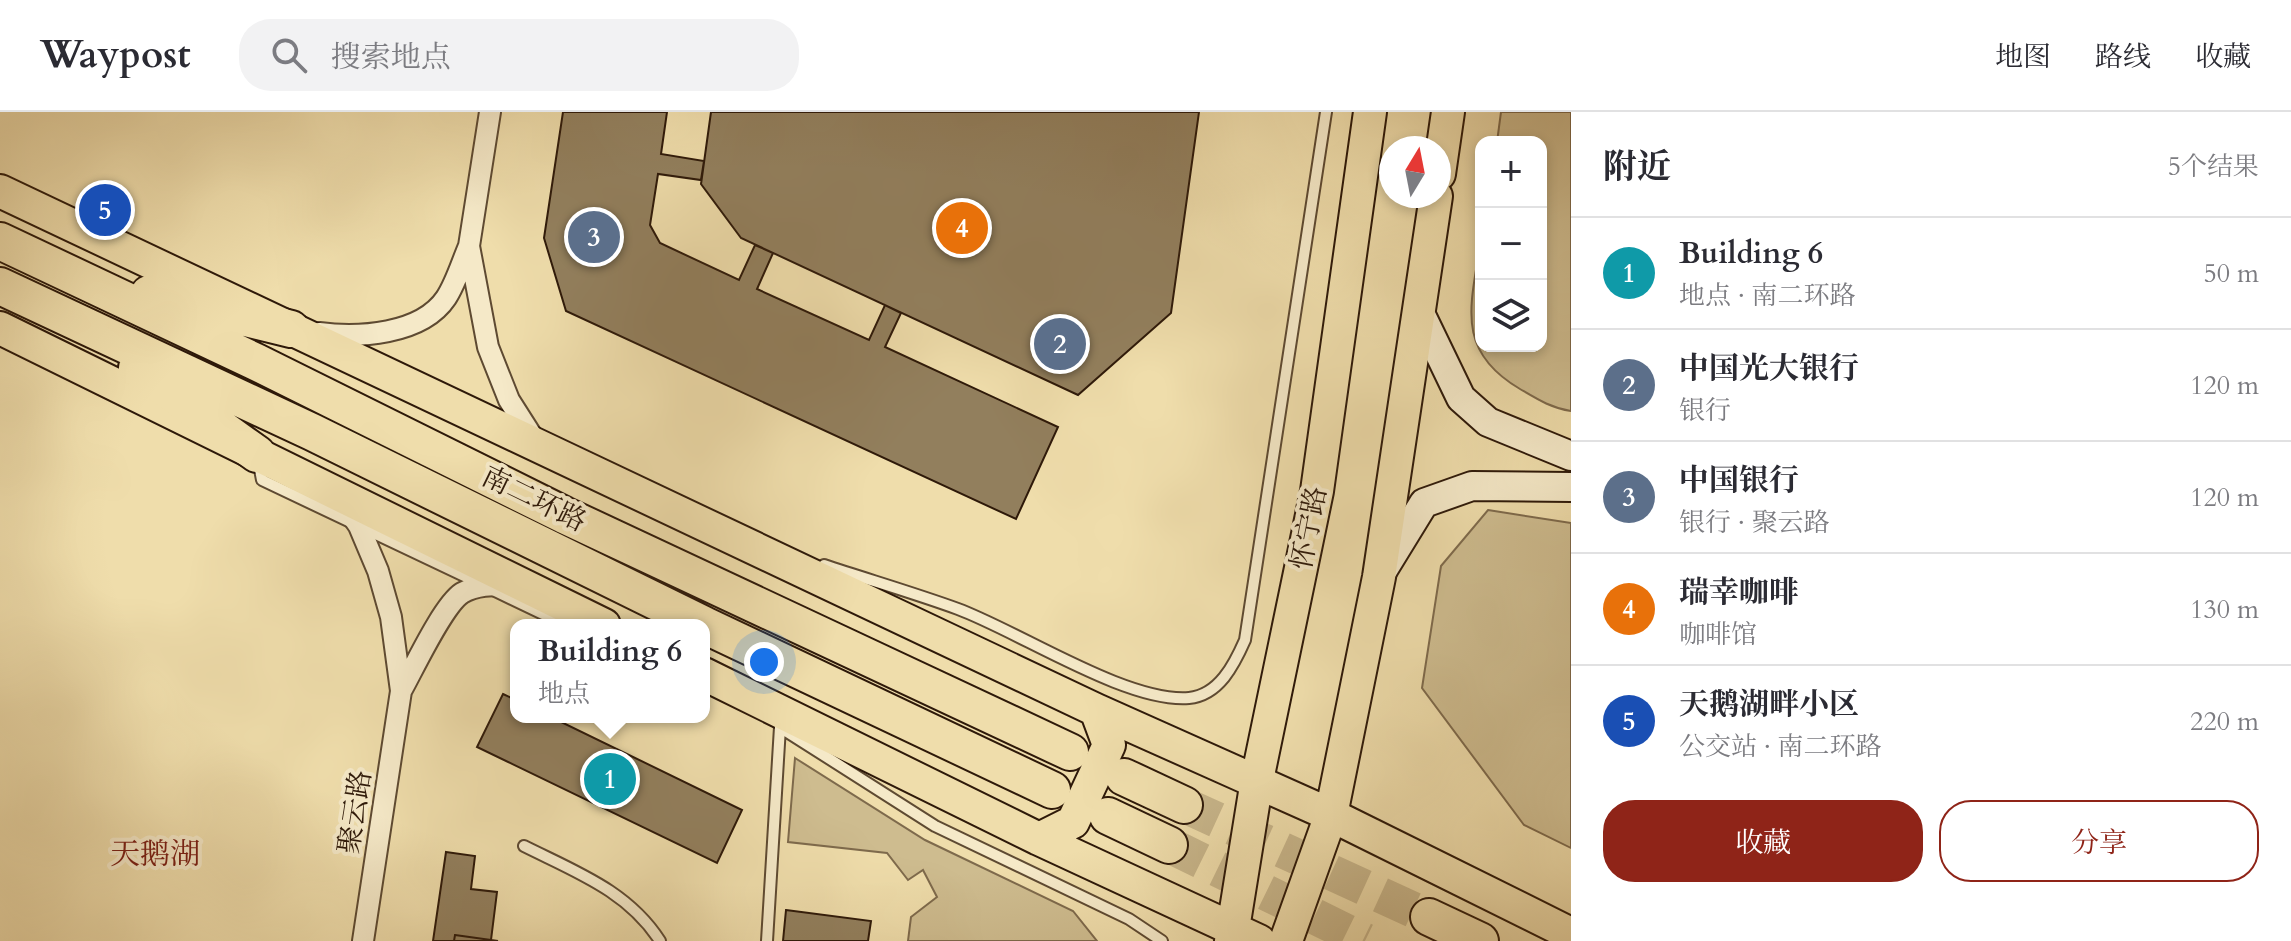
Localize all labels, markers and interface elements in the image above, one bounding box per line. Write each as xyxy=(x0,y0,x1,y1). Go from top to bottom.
search box xyxy=(239,19,799,91)
text: Waypost xyxy=(40,29,191,81)
icon: search xyxy=(267,33,311,77)
text: 搜索地点 xyxy=(331,37,451,78)
text: 地图 xyxy=(1995,38,2051,76)
text: 路线 xyxy=(2095,38,2151,76)
text: 收藏 xyxy=(2195,38,2251,76)
north arrow xyxy=(1379,136,1451,208)
map controls xyxy=(1475,136,1547,352)
button: + xyxy=(1475,136,1547,208)
text: 附近 xyxy=(1603,144,1671,190)
text: 5个结果 xyxy=(2168,149,2259,184)
pin: 5 xyxy=(79,180,131,240)
pin: 4 xyxy=(936,198,988,258)
pin: 3 xyxy=(568,207,620,267)
button: − xyxy=(1475,208,1547,280)
text: Building 6 xyxy=(1679,233,1823,274)
text: 1 xyxy=(1622,256,1636,291)
text: 50 m xyxy=(2203,256,2259,291)
text: 地点 · 南二环路 xyxy=(1679,278,1856,313)
button: layers xyxy=(1475,280,1547,352)
pin: 2 xyxy=(1034,314,1086,374)
text: 中国光大银行 xyxy=(1679,348,1859,389)
text: 2 xyxy=(1622,368,1636,403)
text: 120 m xyxy=(2190,368,2259,403)
text: 银行 xyxy=(1679,393,1731,428)
street label: 南二环路 xyxy=(475,457,593,541)
text: 中国银行 xyxy=(1679,460,1799,501)
text: 3 xyxy=(1622,480,1636,515)
text: 120 m xyxy=(2190,480,2259,515)
street label: 怀宁路 xyxy=(1282,483,1336,573)
text: 银行 · 聚云路 xyxy=(1679,505,1830,540)
text: 瑞幸咖啡 xyxy=(1679,572,1799,613)
text: 4 xyxy=(1622,592,1636,627)
text: 130 m xyxy=(2190,592,2259,627)
text: 咖啡馆 xyxy=(1679,617,1757,652)
popup xyxy=(510,619,710,723)
text: Building 6 xyxy=(538,631,682,672)
your location xyxy=(744,642,784,682)
text: 地点 xyxy=(538,676,590,711)
text: 天鹅湖畔小区 xyxy=(1679,684,1859,725)
text: 5 xyxy=(1622,704,1636,739)
text: 220 m xyxy=(2190,704,2259,739)
text: 公交站 · 南二环路 xyxy=(1679,729,1882,764)
pin: 1 xyxy=(584,749,636,809)
street label: 聚云路 xyxy=(330,768,380,856)
button: 收藏 xyxy=(1603,800,1923,882)
button: 分享 xyxy=(1939,800,2259,882)
district label: 天鹅湖 xyxy=(110,834,200,875)

